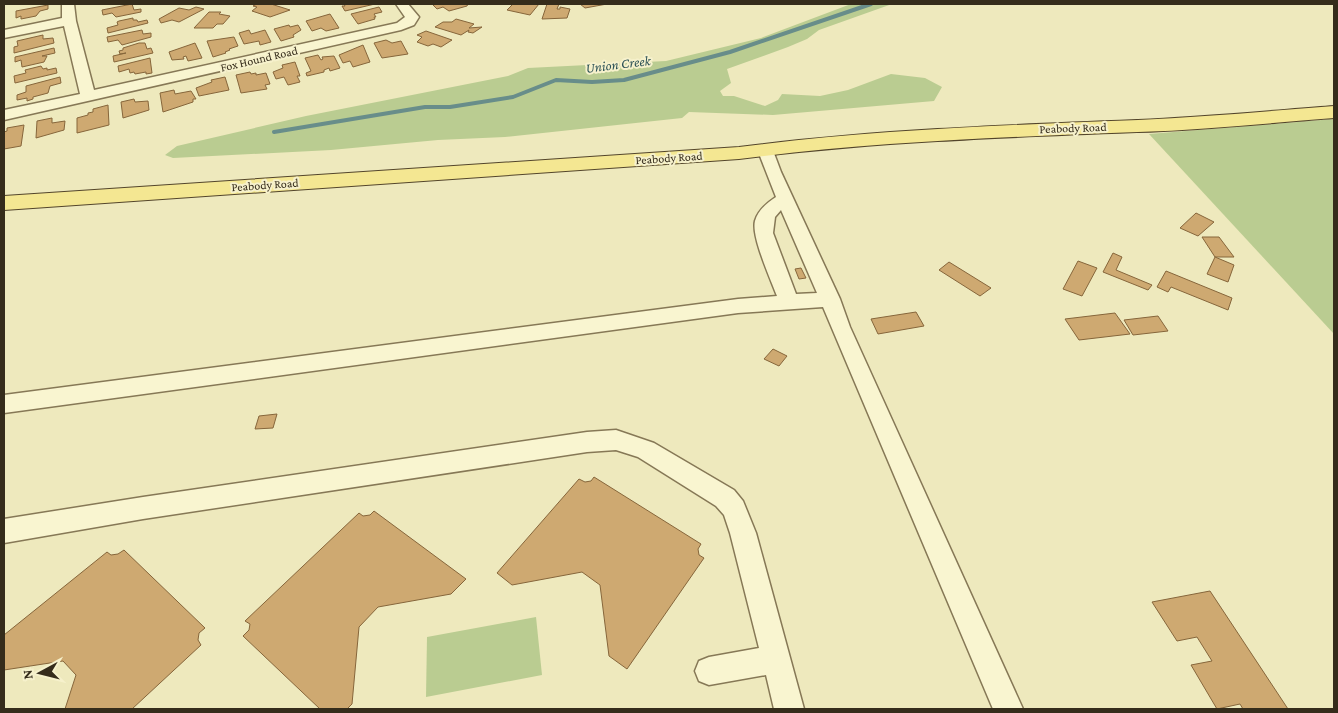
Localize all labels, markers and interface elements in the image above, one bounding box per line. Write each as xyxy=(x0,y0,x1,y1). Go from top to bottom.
street label: Fox Hound Road xyxy=(219,43,300,75)
water label: Union Creek xyxy=(585,52,652,76)
street label: Peabody Road xyxy=(1039,120,1107,136)
street label: Peabody Road xyxy=(635,149,704,167)
street label: Peabody Road xyxy=(231,176,300,194)
north arrow xyxy=(15,648,65,698)
text: N xyxy=(19,668,36,680)

